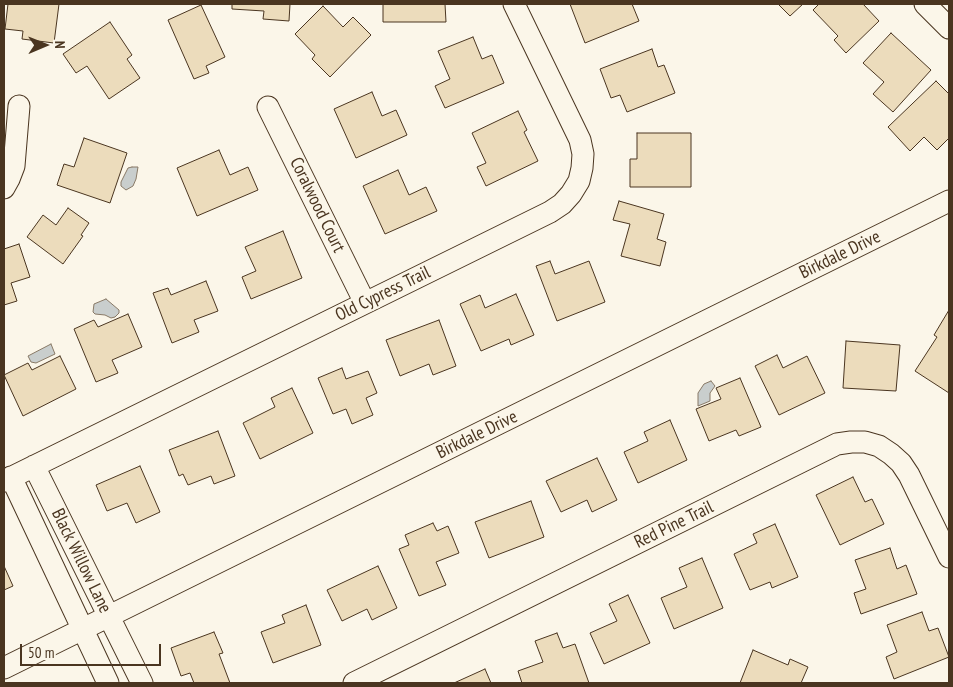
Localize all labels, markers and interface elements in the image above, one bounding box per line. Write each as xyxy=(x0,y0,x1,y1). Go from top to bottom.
north arrow xyxy=(20,20,70,70)
text: N xyxy=(51,41,69,49)
street label: Coralwood Court xyxy=(285,154,349,256)
street label: Birkdale Drive xyxy=(796,226,884,284)
street label: Old Cypress Trail xyxy=(332,262,434,326)
street label: Birkdale Drive xyxy=(433,406,521,464)
street label: Red Pine Trail xyxy=(631,497,717,553)
street label: Black Willow Lane xyxy=(46,505,116,617)
scale bar xyxy=(22,634,164,666)
text: 50 m xyxy=(28,643,54,662)

